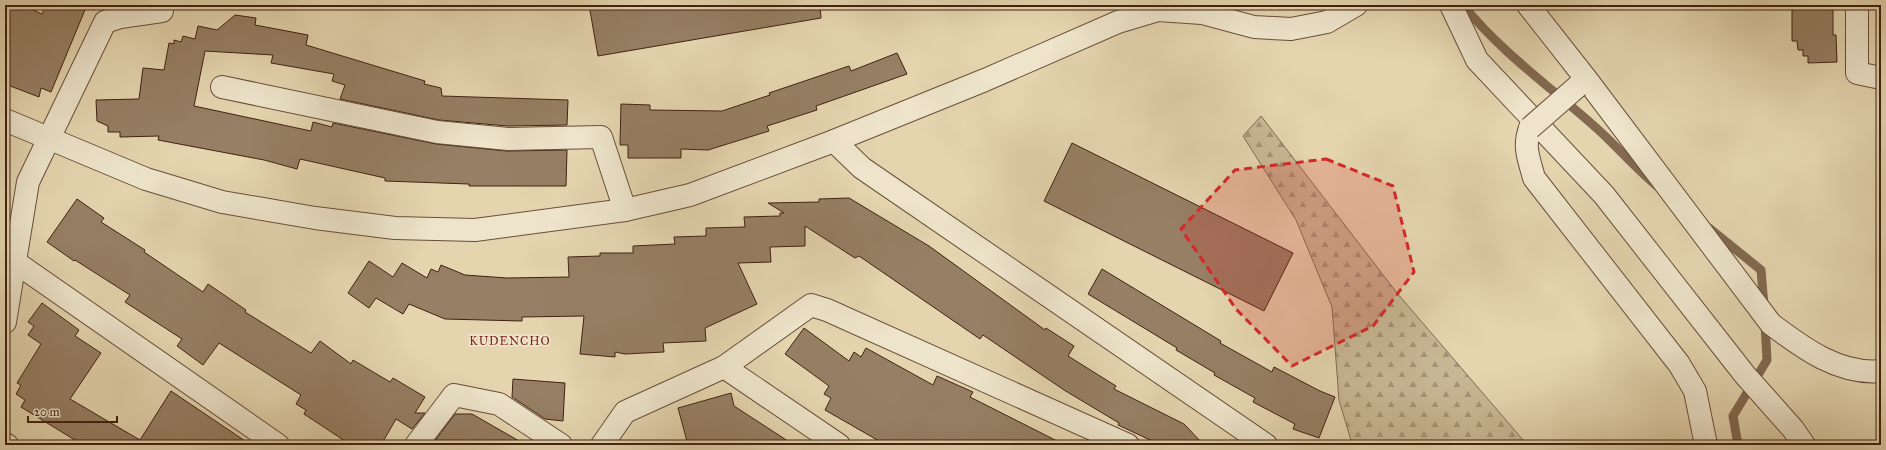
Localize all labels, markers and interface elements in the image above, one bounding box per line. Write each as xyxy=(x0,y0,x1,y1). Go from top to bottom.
district label: KUDENCHO xyxy=(469,334,551,348)
scale bar xyxy=(28,398,117,424)
text: 20 m xyxy=(34,405,60,419)

